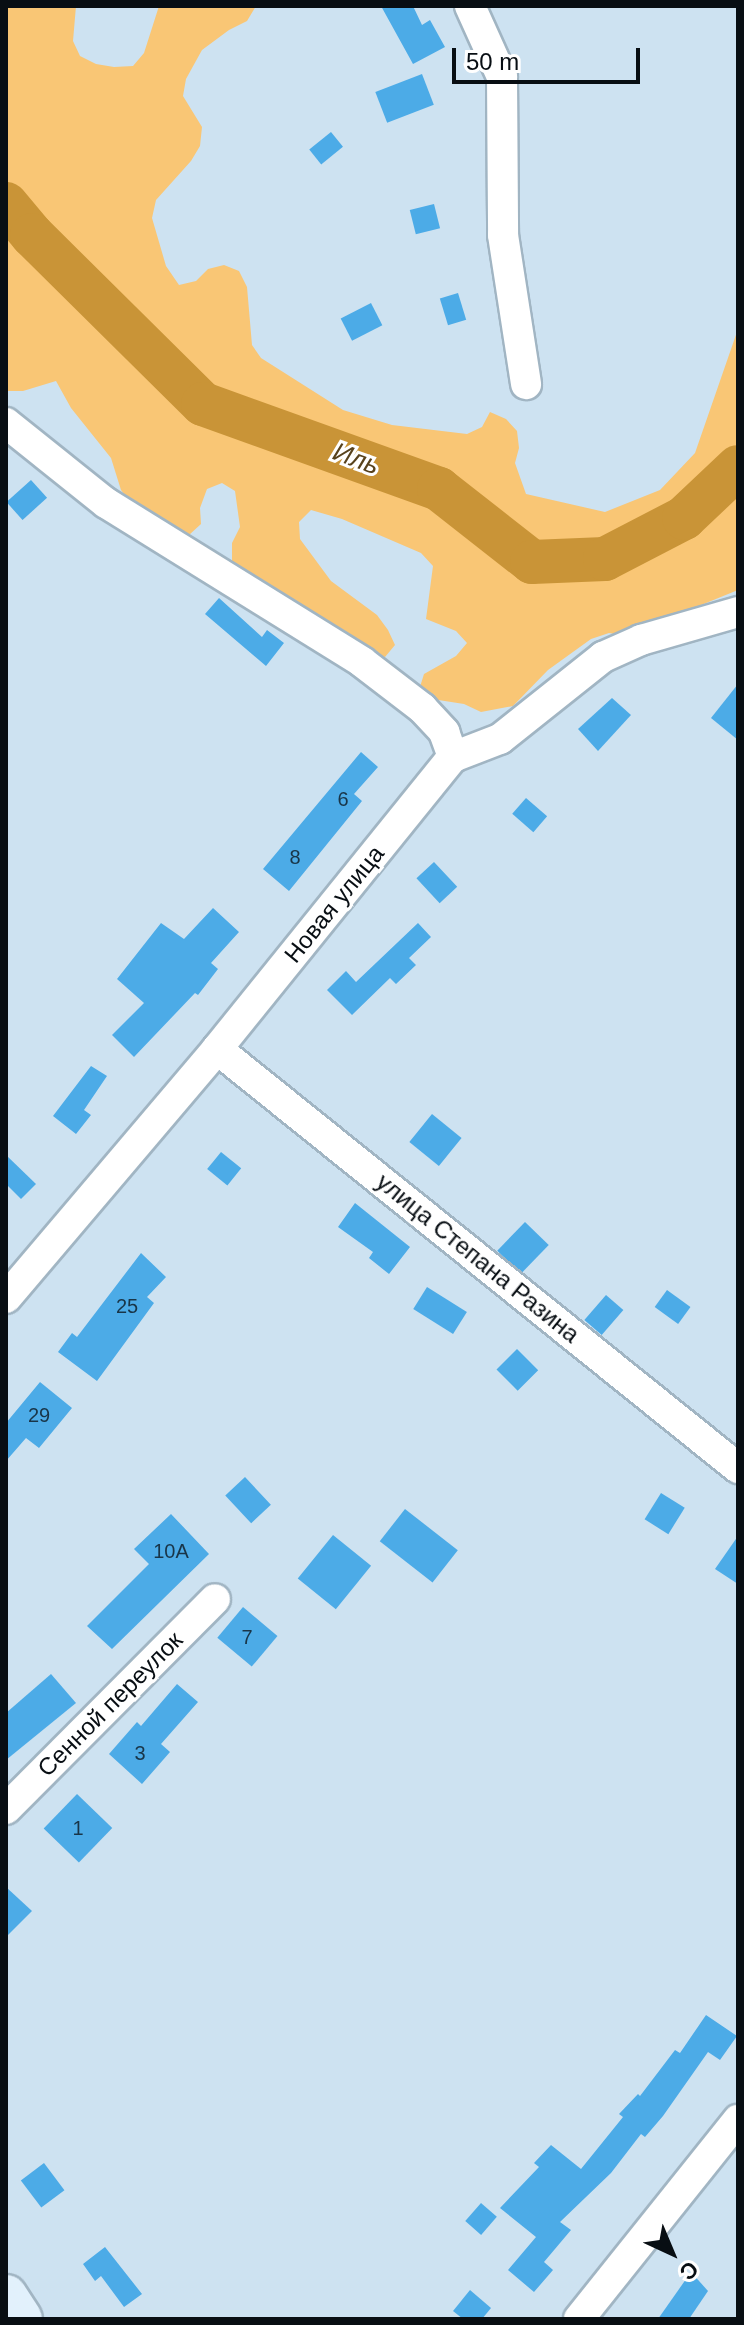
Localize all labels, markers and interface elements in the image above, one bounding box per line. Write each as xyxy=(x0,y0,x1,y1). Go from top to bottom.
scale bar xyxy=(456,32,644,82)
text: 50 m xyxy=(466,48,519,75)
water label: Иль xyxy=(329,436,383,482)
house number: 6 xyxy=(337,787,349,811)
street label: Новая улица xyxy=(278,840,390,968)
house number: 8 xyxy=(289,845,301,869)
street label: улица Степана Разина xyxy=(371,1167,585,1349)
house number: 25 xyxy=(116,1294,138,1318)
house number: 29 xyxy=(28,1403,50,1427)
house number: 10А xyxy=(153,1539,189,1563)
house number: 7 xyxy=(241,1625,253,1649)
street label: Сенной переулок xyxy=(32,1626,188,1782)
house number: 3 xyxy=(134,1741,146,1765)
house number: 1 xyxy=(72,1816,84,1840)
north arrow xyxy=(632,2213,712,2293)
text: С xyxy=(675,2256,703,2285)

